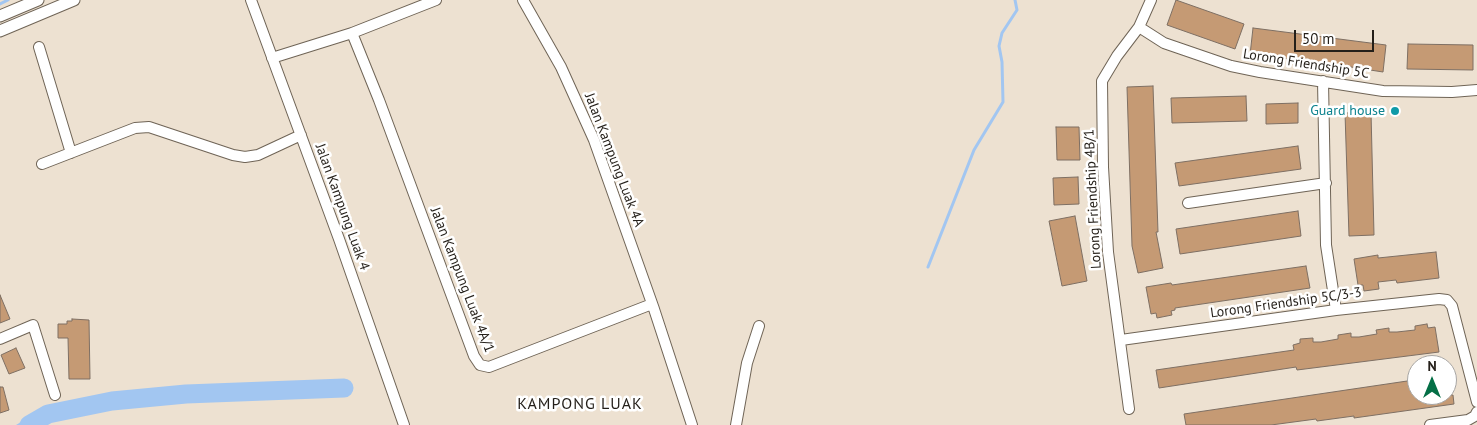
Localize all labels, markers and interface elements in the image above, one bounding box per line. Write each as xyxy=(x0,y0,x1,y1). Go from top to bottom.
scale bar xyxy=(1297,20,1377,52)
text: 50 m xyxy=(1302,29,1335,48)
street label: Lorong Friendship 5C xyxy=(1242,46,1370,82)
street label: Jalan Kampung Luak 4A xyxy=(581,91,647,229)
place label: Guard house xyxy=(1310,103,1385,119)
marker: Guard house xyxy=(1389,105,1401,117)
street label: Lorong Friendship 4B/1 xyxy=(1081,129,1105,269)
street label: Jalan Kampung Luak 4 xyxy=(311,141,373,273)
street label: Jalan Kampung Luak 4A/1 xyxy=(427,205,497,355)
street label: Lorong Friendship 5C/3-3 xyxy=(1209,284,1363,322)
north arrow xyxy=(1407,355,1457,405)
text: N xyxy=(1427,357,1437,375)
district label: KAMPONG LUAK xyxy=(516,394,644,414)

